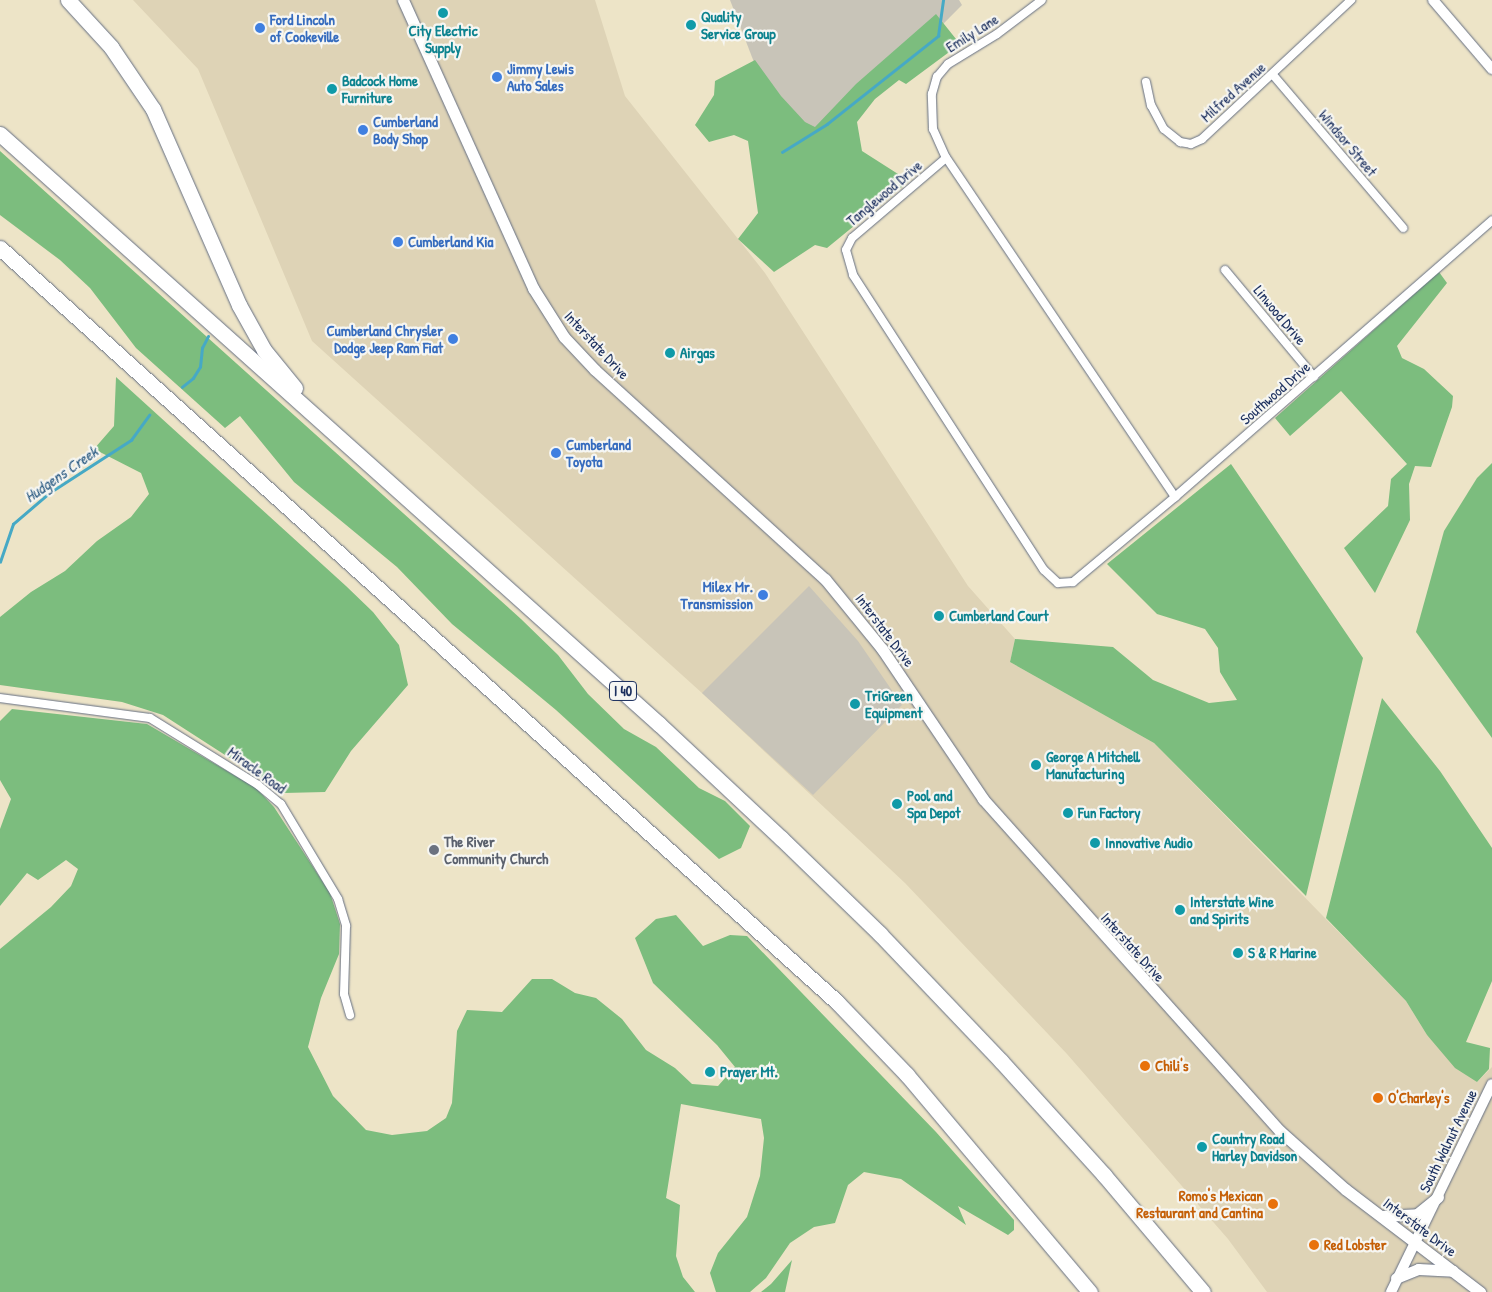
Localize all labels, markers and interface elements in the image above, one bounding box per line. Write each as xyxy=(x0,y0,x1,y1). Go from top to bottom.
marker: City Electric Supply xyxy=(437,7,449,19)
place label: Quality Service Group xyxy=(701,7,776,42)
place label: Ford Lincoln of Cookeville xyxy=(270,10,339,45)
street label: Emily Lane xyxy=(943,10,1001,56)
marker: Quality Service Group xyxy=(685,19,697,31)
place label: City Electric Supply xyxy=(408,21,478,56)
marker: Ford Lincoln of Cookeville xyxy=(254,22,266,34)
street label: Milfred Avenue xyxy=(1197,58,1269,126)
place label: Jimmy Lewis Auto Sales xyxy=(507,59,574,94)
place label: Badcock Home Furniture xyxy=(342,71,418,106)
marker: Jimmy Lewis Auto Sales xyxy=(491,71,503,83)
marker: Badcock Home Furniture xyxy=(326,83,338,95)
street label: Windsor Street xyxy=(1315,106,1381,180)
place label: Cumberland Body Shop xyxy=(373,112,438,147)
marker: Cumberland Body Shop xyxy=(357,124,369,136)
street label: Tanglewood Drive xyxy=(843,156,925,230)
place label: Cumberland Kia xyxy=(408,233,493,251)
marker: Cumberland Kia xyxy=(392,236,404,248)
street label: Linwood Drive xyxy=(1250,282,1310,348)
street label: Interstate Drive xyxy=(561,307,633,383)
place label: Cumberland Chrysler Dodge Jeep Ram Fiat xyxy=(327,321,443,356)
marker: Cumberland Chrysler Dodge Jeep Ram Fiat xyxy=(447,333,459,345)
place label: Airgas xyxy=(680,344,715,362)
marker: Airgas xyxy=(664,347,676,359)
street label: Southwood Drive xyxy=(1236,358,1314,428)
place label: Cumberland Toyota xyxy=(566,435,631,470)
water label: Hudgens Creek xyxy=(21,442,101,506)
marker: Cumberland Toyota xyxy=(550,447,562,459)
place label: Milex Mr. Transmission xyxy=(680,577,753,612)
marker: Milex Mr. Transmission xyxy=(757,589,769,601)
street label: Interstate Drive xyxy=(852,590,918,670)
place label: Cumberland Court xyxy=(949,607,1048,625)
marker: Cumberland Court xyxy=(933,610,945,622)
road number: I 40 xyxy=(608,679,638,702)
place label: TriGreen Equipment xyxy=(865,686,922,721)
marker: TriGreen Equipment xyxy=(849,698,861,710)
street label: Miracle Road xyxy=(224,743,290,797)
place label: George A Mitchell Manufacturing xyxy=(1046,747,1140,782)
marker: George A Mitchell Manufacturing xyxy=(1030,759,1042,771)
place label: Pool and Spa Depot xyxy=(907,786,960,821)
marker: Pool and Spa Depot xyxy=(891,798,903,810)
place label: Fun Factory xyxy=(1078,804,1141,822)
marker: Fun Factory xyxy=(1062,807,1074,819)
place label: The River Community Church xyxy=(444,832,548,867)
place label: Innovative Audio xyxy=(1105,834,1193,852)
marker: Innovative Audio xyxy=(1089,837,1101,849)
marker: The River Community Church xyxy=(428,844,440,856)
place label: Interstate Wine and Spirits xyxy=(1190,892,1274,927)
marker: Interstate Wine and Spirits xyxy=(1174,904,1186,916)
street label: Interstate Drive xyxy=(1097,909,1169,985)
place label: S & R Marine xyxy=(1248,944,1317,962)
marker: S & R Marine xyxy=(1232,947,1244,959)
place label: Chili's xyxy=(1155,1057,1188,1075)
marker: Chili's xyxy=(1139,1060,1151,1072)
place label: Prayer Mt. xyxy=(720,1063,778,1081)
marker: Prayer Mt. xyxy=(704,1066,716,1078)
street label: South Walnut Avenue xyxy=(1415,1087,1481,1195)
place label: O'Charley's xyxy=(1388,1089,1450,1107)
marker: O'Charley's xyxy=(1372,1092,1384,1104)
place label: Country Road Harley Davidson xyxy=(1212,1129,1297,1164)
marker: Country Road Harley Davidson xyxy=(1196,1141,1208,1153)
place label: Romo's Mexican Restaurant and Cantina xyxy=(1136,1186,1263,1221)
street label: Interstate Drive xyxy=(1380,1194,1460,1260)
marker: Romo's Mexican Restaurant and Cantina xyxy=(1267,1198,1279,1210)
place label: Red Lobster xyxy=(1324,1236,1387,1254)
marker: Red Lobster xyxy=(1308,1239,1320,1251)

